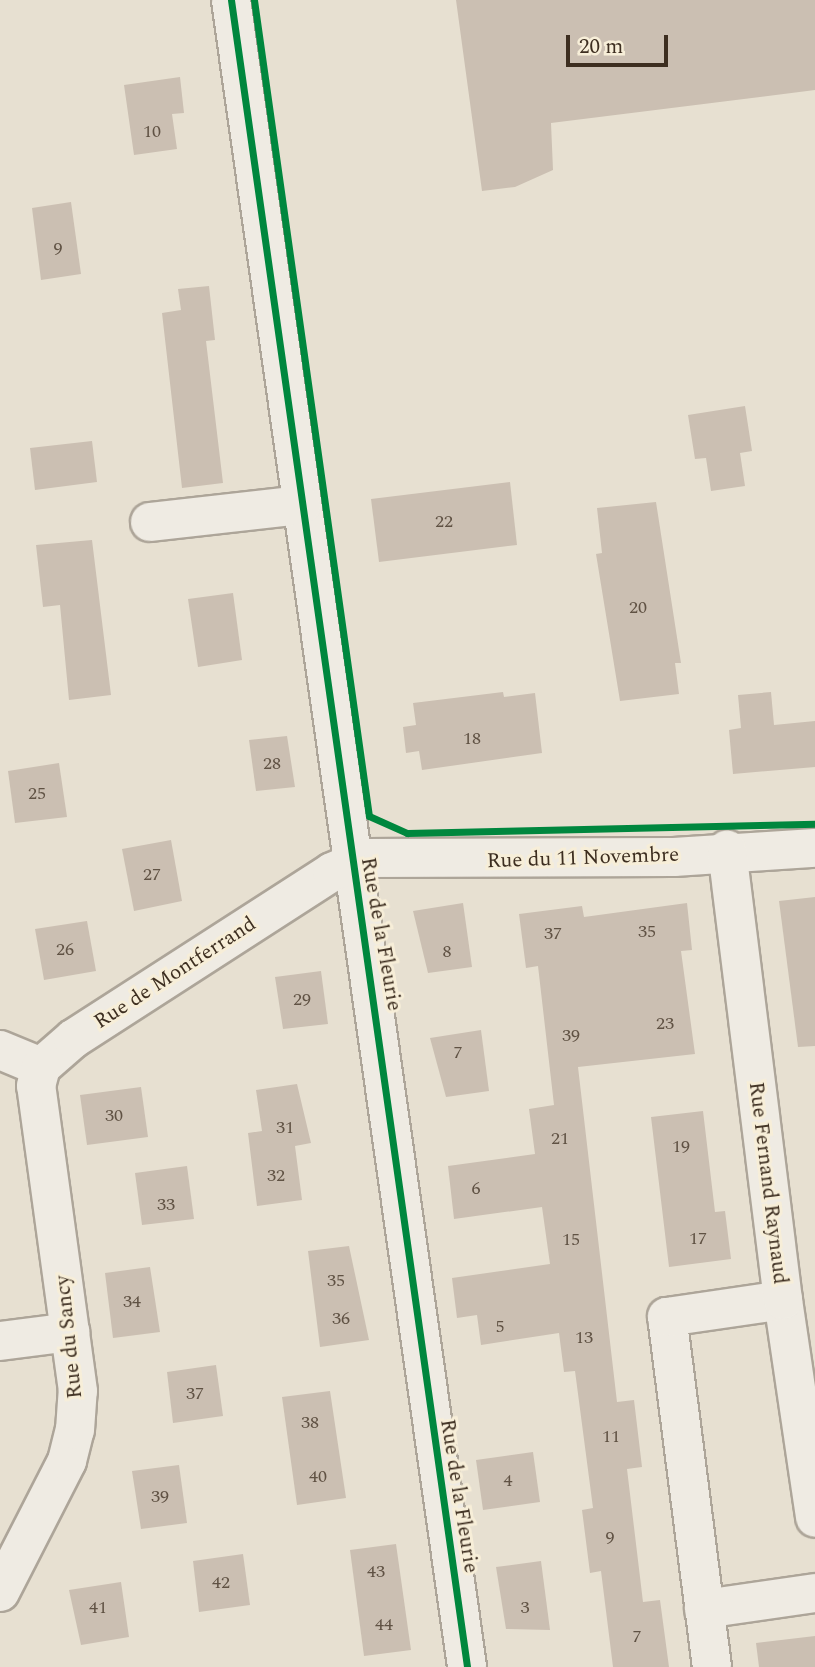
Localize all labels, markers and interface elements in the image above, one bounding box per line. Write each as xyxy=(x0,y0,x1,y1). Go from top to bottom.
scale bar xyxy=(570,21,672,65)
text: 20 m xyxy=(579,31,623,63)
house number: 10 xyxy=(143,121,161,143)
house number: 9 xyxy=(54,238,62,260)
house number: 22 xyxy=(435,511,453,533)
house number: 20 xyxy=(629,597,647,619)
house number: 18 xyxy=(463,728,481,750)
house number: 28 xyxy=(263,753,281,775)
house number: 25 xyxy=(28,783,46,805)
street label: Rue du 11 Novembre xyxy=(486,842,680,874)
street label: Rue de la Fleurie xyxy=(355,855,407,1013)
house number: 27 xyxy=(143,864,161,886)
street label: Rue de Montferrand xyxy=(89,911,261,1035)
house number: 35 xyxy=(638,921,656,943)
house number: 37 xyxy=(544,923,562,945)
house number: 26 xyxy=(56,939,74,961)
house number: 8 xyxy=(443,941,451,963)
house number: 29 xyxy=(293,989,311,1011)
house number: 23 xyxy=(656,1013,674,1035)
house number: 39 xyxy=(562,1025,580,1047)
house number: 7 xyxy=(454,1042,462,1064)
street label: Rue Fernand Raynaud xyxy=(743,1080,793,1286)
house number: 30 xyxy=(105,1105,123,1127)
house number: 31 xyxy=(276,1117,294,1139)
house number: 21 xyxy=(551,1128,569,1150)
house number: 19 xyxy=(672,1136,690,1158)
house number: 32 xyxy=(267,1165,285,1187)
house number: 6 xyxy=(472,1178,480,1200)
house number: 33 xyxy=(157,1194,175,1216)
house number: 17 xyxy=(689,1228,707,1250)
house number: 15 xyxy=(562,1229,580,1251)
house number: 35 xyxy=(327,1270,345,1292)
street label: Rue du Sancy xyxy=(50,1274,88,1400)
house number: 34 xyxy=(123,1291,141,1313)
house number: 36 xyxy=(332,1308,350,1330)
house number: 5 xyxy=(496,1316,504,1338)
house number: 13 xyxy=(575,1327,593,1349)
house number: 37 xyxy=(186,1383,204,1405)
house number: 38 xyxy=(301,1412,319,1434)
street label: Rue de la Fleurie xyxy=(434,1417,484,1575)
house number: 11 xyxy=(602,1426,620,1448)
house number: 40 xyxy=(309,1466,327,1488)
house number: 4 xyxy=(504,1470,512,1492)
house number: 39 xyxy=(151,1486,169,1508)
house number: 9 xyxy=(606,1527,614,1549)
house number: 43 xyxy=(367,1561,385,1583)
house number: 42 xyxy=(212,1572,230,1594)
house number: 41 xyxy=(89,1597,107,1619)
house number: 3 xyxy=(521,1597,529,1619)
house number: 44 xyxy=(375,1614,393,1636)
house number: 7 xyxy=(633,1626,641,1648)

